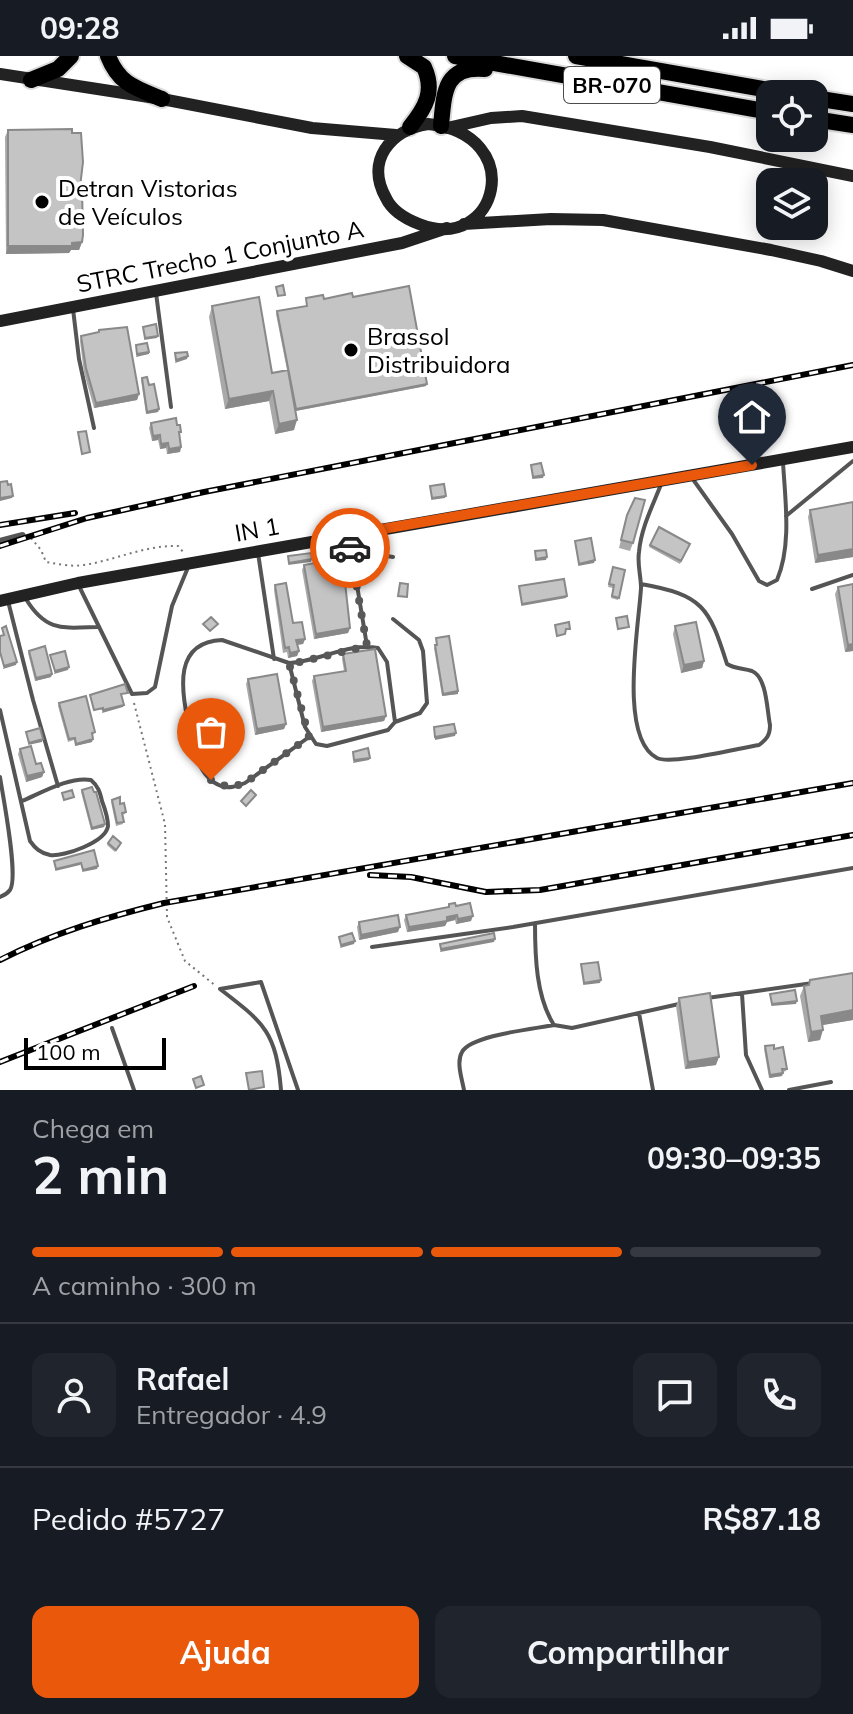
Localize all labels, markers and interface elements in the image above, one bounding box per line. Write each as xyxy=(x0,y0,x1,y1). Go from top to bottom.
text: 09:28 xyxy=(40,9,119,47)
road number: BR-070 xyxy=(564,67,660,103)
map controls xyxy=(756,80,828,240)
button: locate xyxy=(756,80,828,152)
button: layers xyxy=(756,168,828,240)
place label: Detran Vistorias de Veículos xyxy=(58,173,238,231)
marker: Detran Vistorias de Veículos xyxy=(33,193,51,211)
street label: STRC Trecho 1 Conjunto A xyxy=(74,213,367,299)
place label: Brassol Distribuidora xyxy=(367,321,510,379)
marker: Brassol Distribuidora xyxy=(342,341,360,359)
pin xyxy=(718,383,786,465)
icon: home xyxy=(730,395,774,439)
courier xyxy=(310,508,390,588)
street label: IN 1 xyxy=(232,510,282,548)
icon: car xyxy=(328,526,372,570)
pin xyxy=(177,698,245,780)
icon: bag xyxy=(189,710,233,754)
scale bar xyxy=(24,1034,166,1070)
text: 100 m xyxy=(36,1038,101,1066)
text: Chega em xyxy=(32,1112,154,1145)
text: 09:30–09:35 xyxy=(647,1139,821,1177)
text: 2 min xyxy=(32,1142,169,1207)
text: A caminho · 300 m xyxy=(32,1269,257,1302)
button: person xyxy=(32,1353,116,1437)
button: chat xyxy=(633,1353,717,1437)
button: phone xyxy=(737,1353,821,1437)
text: Rafael xyxy=(136,1360,229,1398)
text: Entregador · 4.9 xyxy=(136,1398,327,1431)
text: Pedido #5727 xyxy=(32,1500,225,1538)
text: R$87.18 xyxy=(703,1500,821,1538)
button: Ajuda xyxy=(32,1606,419,1698)
button: Compartilhar xyxy=(435,1606,821,1698)

